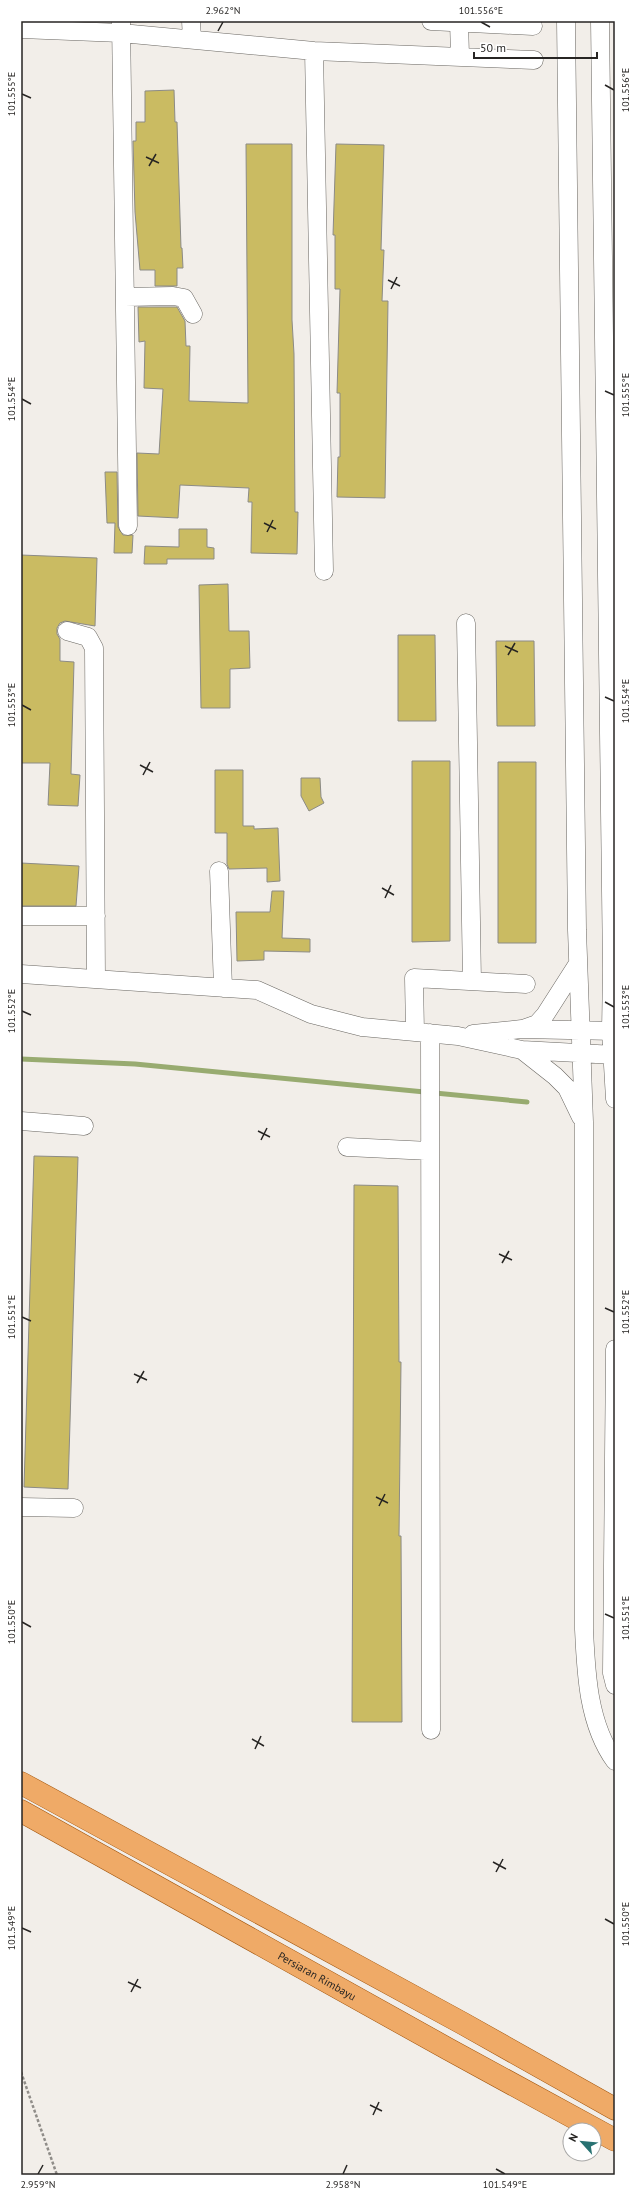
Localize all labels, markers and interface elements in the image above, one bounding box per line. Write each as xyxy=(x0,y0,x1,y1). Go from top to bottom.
text: 2.962°N xyxy=(206,4,240,17)
text: 101.556°E xyxy=(459,4,503,17)
scale bar xyxy=(474,34,597,60)
text: 50 m xyxy=(480,40,506,55)
text: 101.556°E xyxy=(619,68,632,112)
text: 101.555°E xyxy=(5,72,18,116)
text: 101.555°E xyxy=(619,373,632,417)
text: 101.554°E xyxy=(5,377,18,421)
text: 101.554°E xyxy=(619,679,632,723)
text: 101.553°E xyxy=(5,683,18,727)
text: 101.553°E xyxy=(619,985,632,1029)
text: 101.552°E xyxy=(5,989,18,1033)
text: 101.552°E xyxy=(619,1290,632,1334)
text: 101.551°E xyxy=(5,1295,18,1339)
text: 101.551°E xyxy=(619,1596,632,1640)
text: 101.550°E xyxy=(5,1600,18,1644)
text: 101.550°E xyxy=(619,1902,632,1946)
text: 101.549°E xyxy=(5,1906,18,1950)
street label: Persiaran Rimbayu xyxy=(276,1949,359,2003)
north arrow xyxy=(562,2122,602,2162)
text: N xyxy=(565,2131,581,2144)
text: 2.959°N xyxy=(21,2178,55,2191)
text: 2.958°N xyxy=(326,2178,360,2191)
text: 101.549°E xyxy=(483,2178,527,2191)

